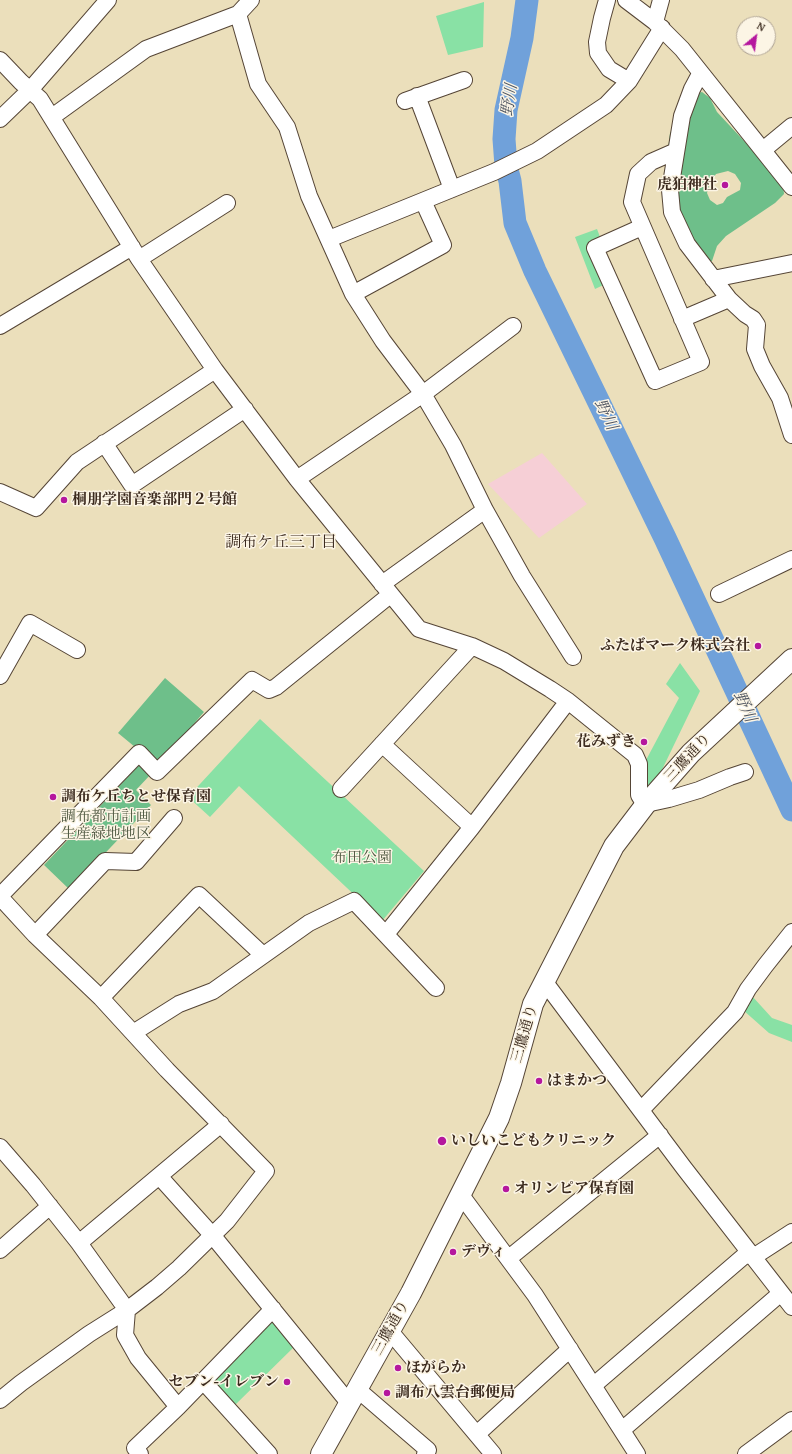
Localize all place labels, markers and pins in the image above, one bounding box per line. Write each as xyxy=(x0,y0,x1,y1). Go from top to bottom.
place label: 虎狛神社 xyxy=(657,176,717,194)
marker: 虎狛神社 xyxy=(720,180,730,190)
place label: 桐朋学園音楽部門２号館 xyxy=(72,491,237,509)
marker: 桐朋学園音楽部門２号館 xyxy=(59,495,69,505)
place label: ふたばマーク株式会社 xyxy=(600,637,750,655)
marker: ふたばマーク株式会社 xyxy=(753,641,763,651)
place label: 花みずき xyxy=(576,733,636,751)
marker: 花みずき xyxy=(639,737,649,747)
place label: 調布ケ丘ちとせ保育園 xyxy=(61,788,211,806)
marker: 調布ケ丘ちとせ保育園 xyxy=(48,792,58,802)
place label: はまかつ xyxy=(547,1072,607,1090)
marker: はまかつ xyxy=(534,1076,544,1086)
place label: いしいこどもクリニック xyxy=(451,1132,616,1150)
marker: いしいこどもクリニック xyxy=(436,1135,448,1147)
place label: オリンピア保育園 xyxy=(514,1180,634,1198)
marker: オリンピア保育園 xyxy=(501,1184,511,1194)
place label: デヴィ xyxy=(461,1243,506,1261)
marker: デヴィ xyxy=(448,1247,458,1257)
place label: ほがらか xyxy=(406,1359,466,1377)
marker: ほがらか xyxy=(393,1363,403,1373)
place label: セブン-イレブン xyxy=(169,1373,279,1391)
marker: セブン-イレブン xyxy=(282,1377,292,1387)
place label: 調布八雲台郵便局 xyxy=(395,1384,515,1402)
marker: 調布八雲台郵便局 xyxy=(382,1388,392,1398)

